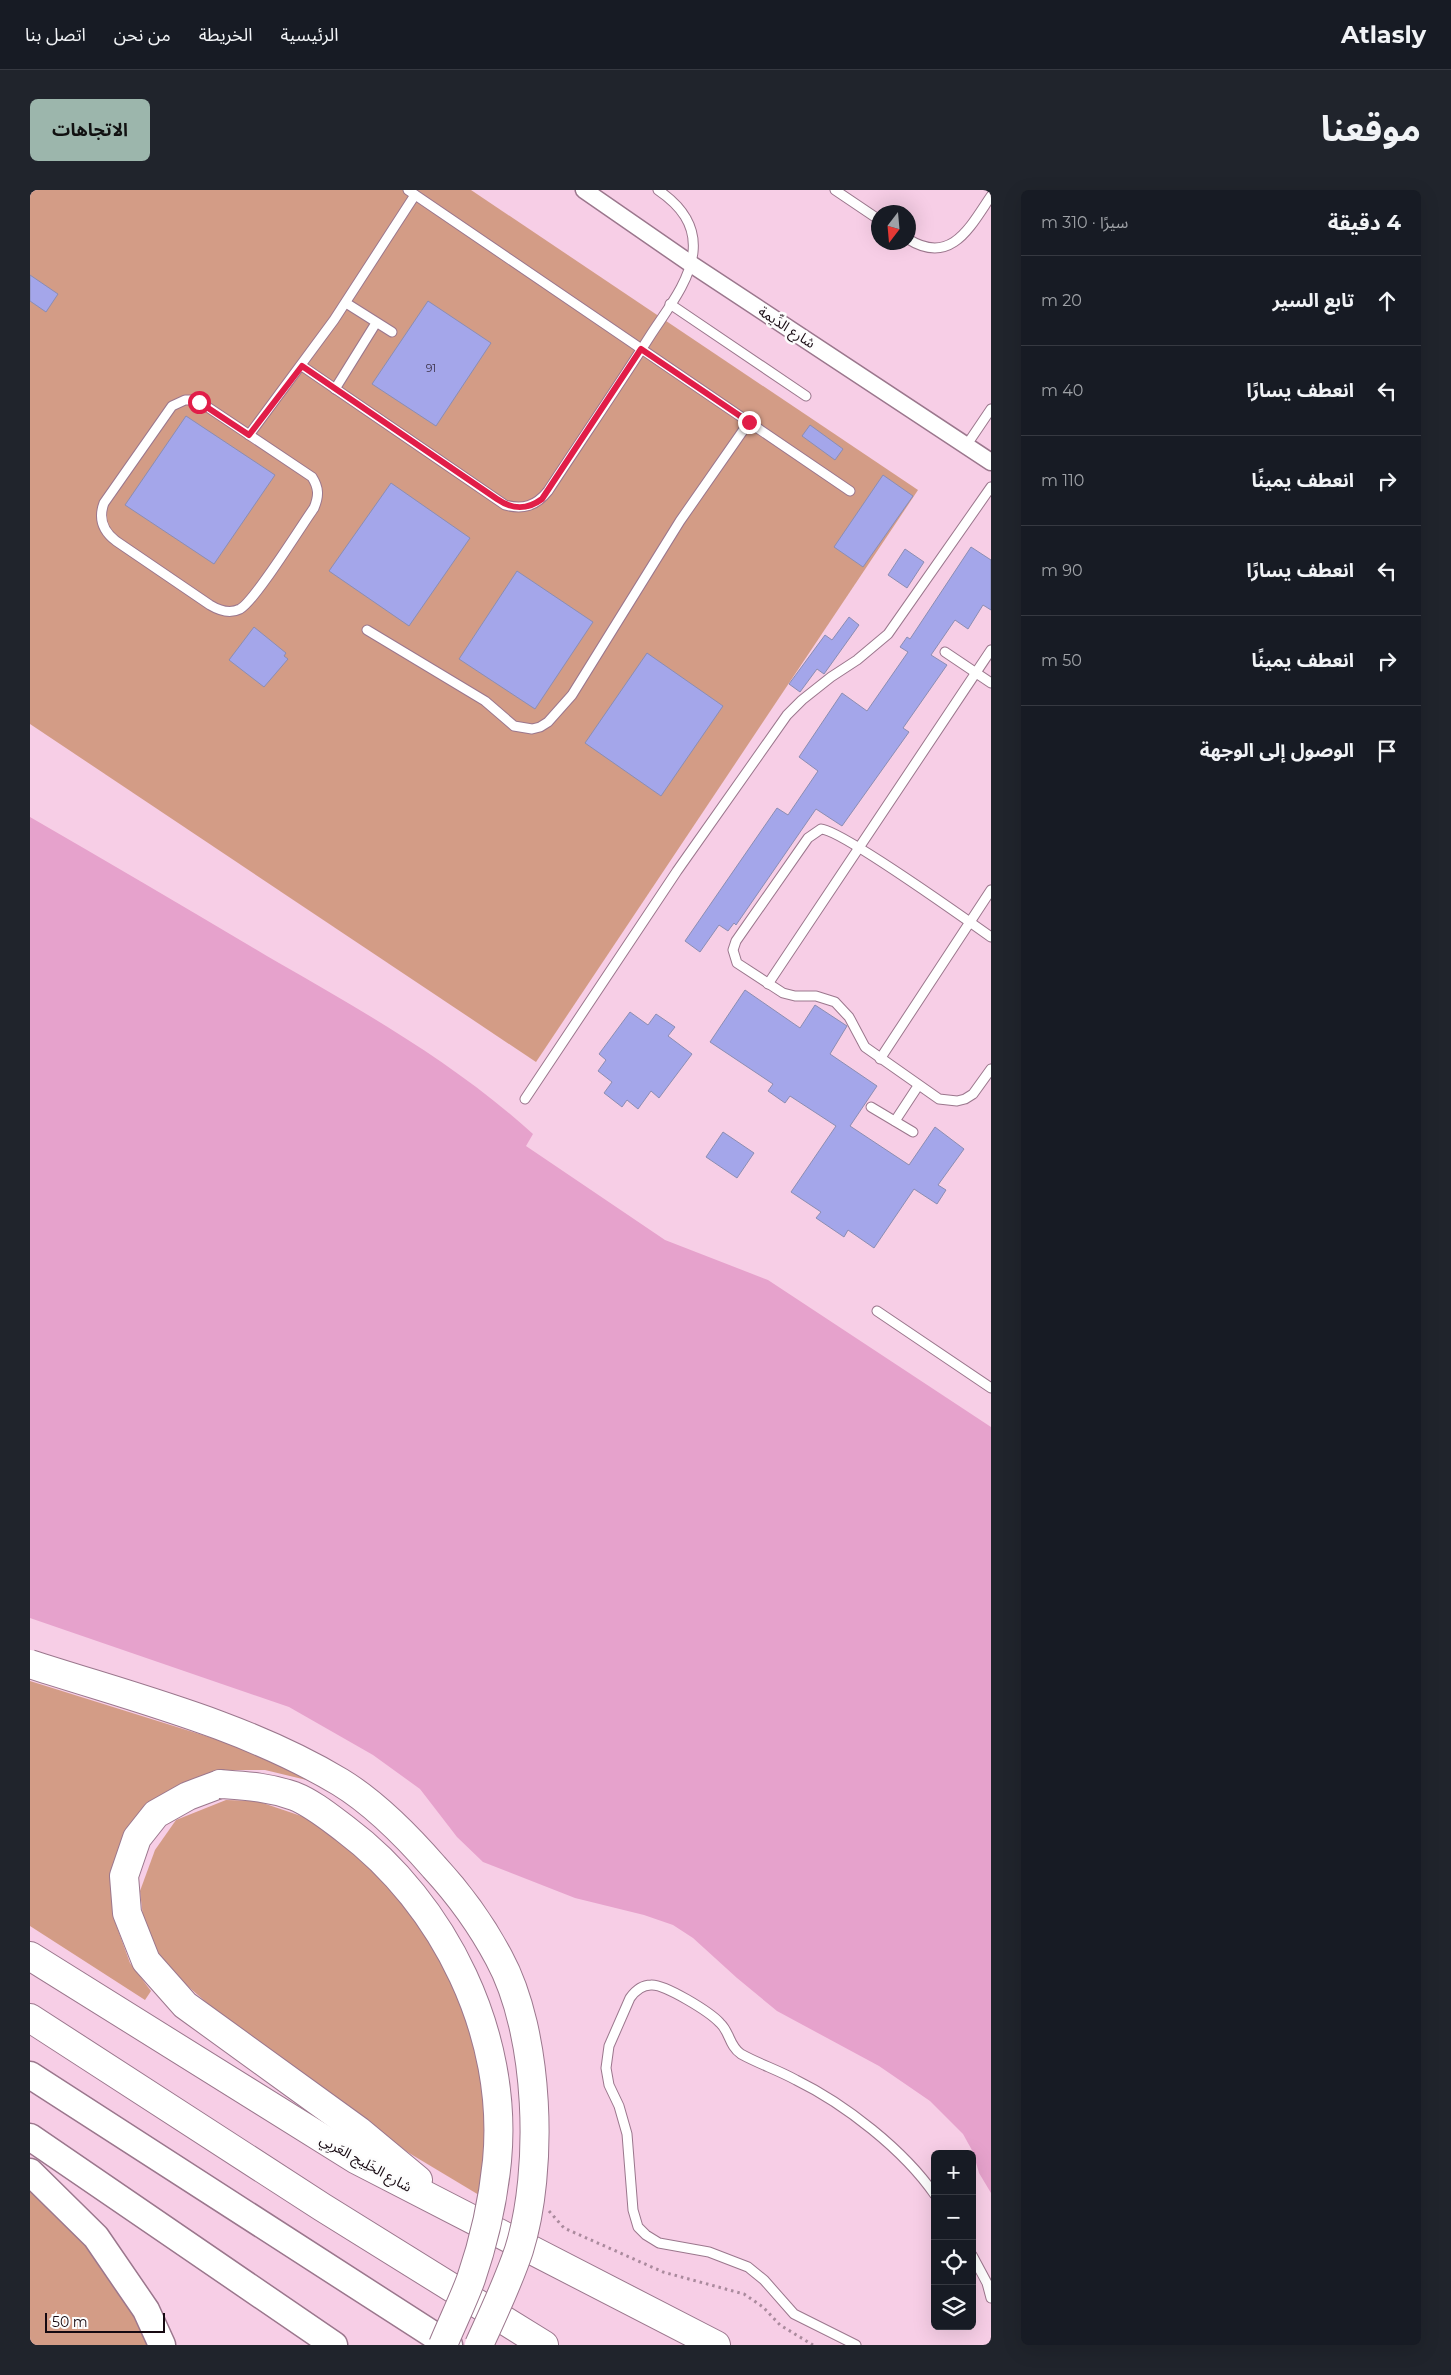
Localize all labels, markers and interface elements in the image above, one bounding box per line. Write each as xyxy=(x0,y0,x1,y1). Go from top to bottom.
text: Atlasly xyxy=(1341,20,1426,49)
text: اتصل بنا xyxy=(25,24,86,46)
text: من نحن xyxy=(114,24,171,46)
text: الخريطة xyxy=(199,24,253,46)
text: الرئيسية xyxy=(281,24,338,46)
button: الاتجاهات xyxy=(30,99,150,161)
text: موقعنا xyxy=(1321,107,1421,150)
north arrow xyxy=(871,205,916,250)
text: 4 دقيقة xyxy=(1328,210,1401,235)
text: سيرًا · 310 m xyxy=(1041,213,1128,232)
icon: ahead xyxy=(1373,287,1401,315)
text: تابع السير xyxy=(1272,289,1354,312)
text: 20 m xyxy=(1041,291,1082,310)
street label: شارع الدِّيمة xyxy=(754,302,819,354)
house number: 91 xyxy=(426,361,436,375)
icon: left xyxy=(1373,377,1401,405)
text: انعطف يسارًا xyxy=(1247,379,1354,402)
text: 40 m xyxy=(1041,381,1083,400)
route start xyxy=(188,391,211,414)
route end xyxy=(738,411,761,434)
icon: right xyxy=(1373,467,1401,495)
text: انعطف يمينًا xyxy=(1251,469,1354,492)
text: 110 m xyxy=(1041,471,1084,490)
icon: left xyxy=(1373,557,1401,585)
text: انعطف يسارًا xyxy=(1247,559,1354,582)
text: 90 m xyxy=(1041,561,1083,580)
icon: right xyxy=(1373,647,1401,675)
text: انعطف يمينًا xyxy=(1251,649,1354,672)
text: 50 m xyxy=(1041,651,1082,670)
icon: arrive xyxy=(1373,737,1401,765)
text: الوصول إلى الوجهة xyxy=(1200,739,1354,762)
street label: شارع الخَلِيج العَربِي xyxy=(316,2130,415,2198)
map controls xyxy=(931,2150,976,2330)
button: + xyxy=(931,2150,976,2195)
button: − xyxy=(931,2195,976,2240)
button: locate xyxy=(931,2240,976,2285)
button: layers xyxy=(931,2285,976,2330)
scale bar xyxy=(45,2310,165,2333)
text: 50 m xyxy=(52,2313,88,2331)

